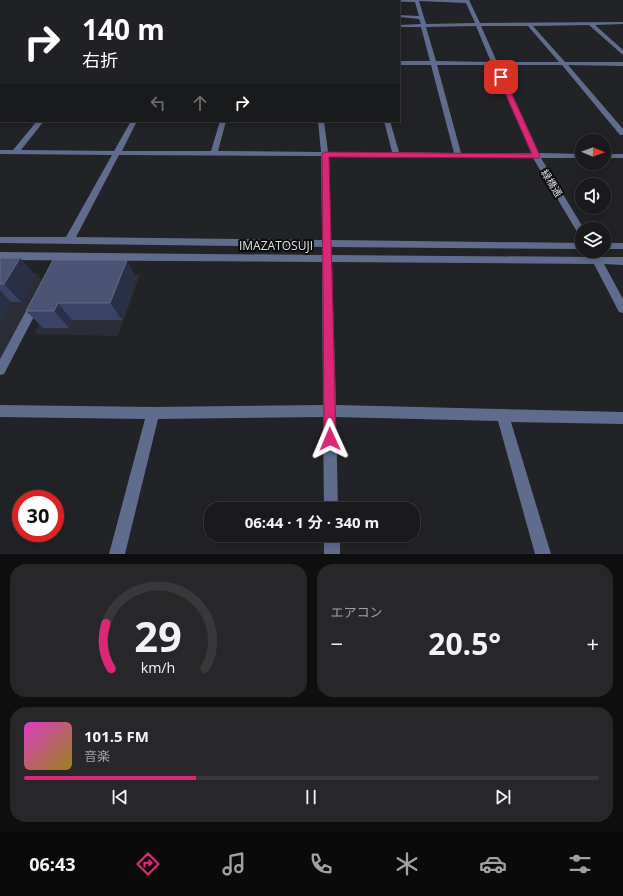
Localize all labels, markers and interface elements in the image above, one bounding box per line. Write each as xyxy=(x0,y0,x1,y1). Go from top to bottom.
text: 140 m xyxy=(82,10,165,48)
icon: right xyxy=(16,16,68,68)
text: 右折 xyxy=(82,48,118,72)
pin xyxy=(484,60,518,94)
icon: arrive xyxy=(490,66,512,88)
icon: left xyxy=(147,92,169,114)
icon: ahead xyxy=(189,92,211,114)
icon: right xyxy=(231,92,253,114)
north arrow xyxy=(575,134,611,170)
map controls xyxy=(575,134,611,258)
street label: 緑橋通 xyxy=(538,167,566,199)
button: sound xyxy=(575,178,611,214)
button: layers xyxy=(575,222,611,258)
street label: IMAZATOSUJI xyxy=(239,237,313,254)
position arrow xyxy=(309,418,351,460)
speed limit sign: 30 xyxy=(12,490,64,542)
text: 06:44 · 1 分 · 340 m xyxy=(245,512,379,532)
text: エアコン xyxy=(331,603,383,621)
text: 29 xyxy=(134,607,182,663)
text: 20.5° xyxy=(428,623,501,664)
text: − xyxy=(331,628,343,658)
text: + xyxy=(586,628,599,658)
text: km/h xyxy=(141,657,176,676)
text: 101.5 FM xyxy=(84,726,149,746)
text: 音楽 xyxy=(84,747,110,765)
icon: previous xyxy=(109,786,131,808)
icon: pause xyxy=(300,786,322,808)
icon: next xyxy=(492,786,514,808)
icon: directions xyxy=(134,850,162,878)
icon: music xyxy=(220,850,248,878)
icon: phone xyxy=(307,850,335,878)
icon: climate xyxy=(393,850,421,878)
icon: car xyxy=(479,850,507,878)
icon: filters xyxy=(566,850,594,878)
text: 06:43 xyxy=(29,852,76,876)

